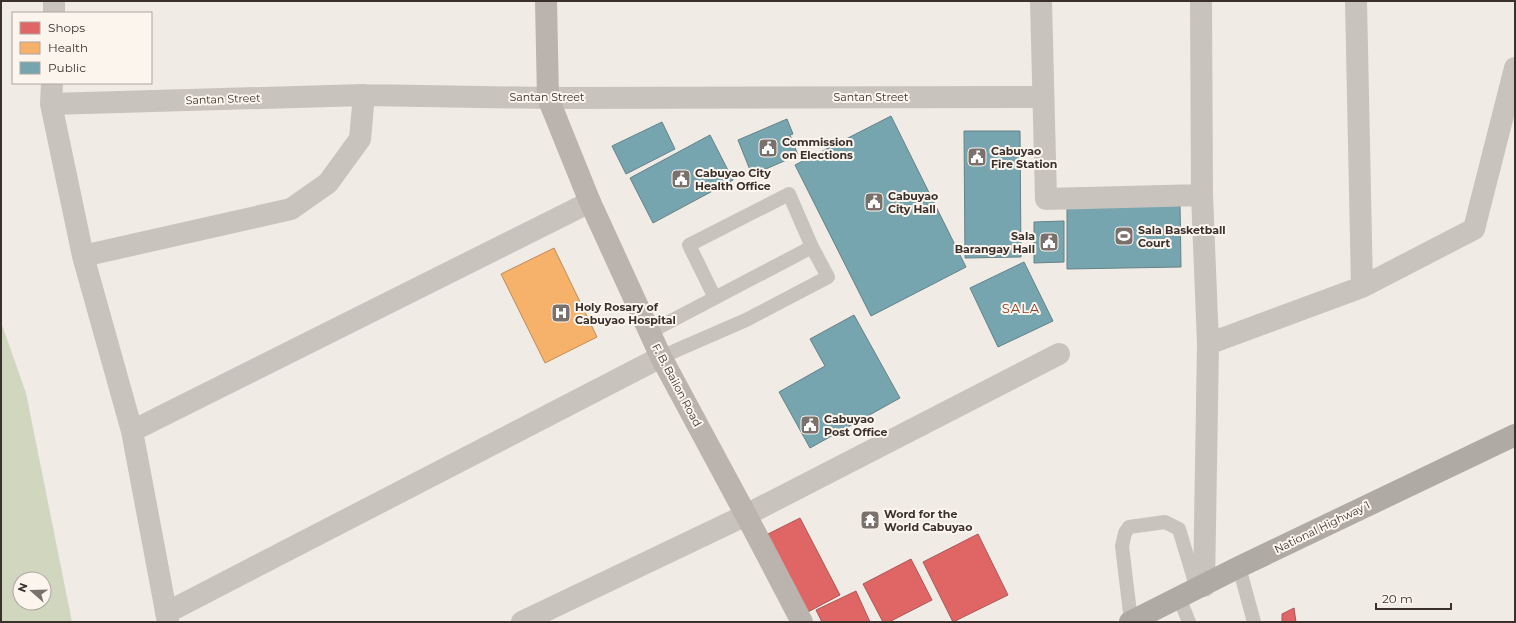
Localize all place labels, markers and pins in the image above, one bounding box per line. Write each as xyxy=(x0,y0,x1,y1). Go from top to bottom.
place label: Commission on Elections xyxy=(782,135,853,162)
public building icon: Commission on Elections xyxy=(757,137,779,159)
place label: Cabuyao Fire Station xyxy=(991,144,1057,171)
public building icon: Cabuyao Fire Station xyxy=(966,146,988,168)
place label: Cabuyao City Health Office xyxy=(695,166,771,193)
public building icon: Cabuyao City Health Office xyxy=(670,168,692,190)
place label: Cabuyao City Hall xyxy=(888,189,938,216)
public building icon: Cabuyao City Hall xyxy=(863,191,885,213)
place label: Sala Basketball Court xyxy=(1138,223,1226,250)
sports icon: Sala Basketball Court xyxy=(1113,225,1135,247)
place label: Sala Barangay Hall xyxy=(955,229,1035,256)
public building icon: Sala Barangay Hall xyxy=(1038,231,1060,253)
place label: Holy Rosary of Cabuyao Hospital xyxy=(575,300,676,327)
hospital icon: Holy Rosary of Cabuyao Hospital xyxy=(550,302,572,324)
place label: Cabuyao Post Office xyxy=(824,412,887,439)
public building icon: Cabuyao Post Office xyxy=(799,414,821,436)
place label: Word for the World Cabuyao xyxy=(884,507,972,534)
temple icon: Word for the World Cabuyao xyxy=(859,509,881,531)

